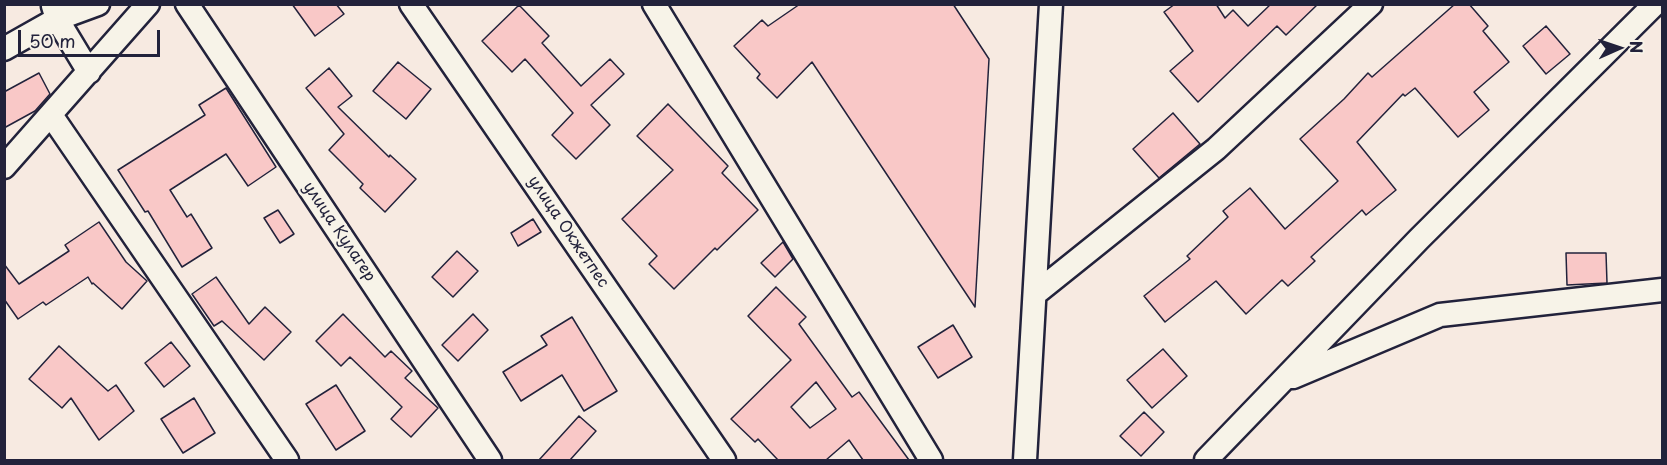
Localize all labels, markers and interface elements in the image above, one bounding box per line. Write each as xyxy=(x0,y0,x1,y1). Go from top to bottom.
scale bar xyxy=(21,18,164,56)
north arrow xyxy=(1589,18,1649,78)
text: 50 m xyxy=(29,27,76,54)
text: N xyxy=(1625,40,1649,54)
street label: улица Окжетпес xyxy=(524,173,612,291)
street label: улица Кулагер xyxy=(299,178,379,286)

